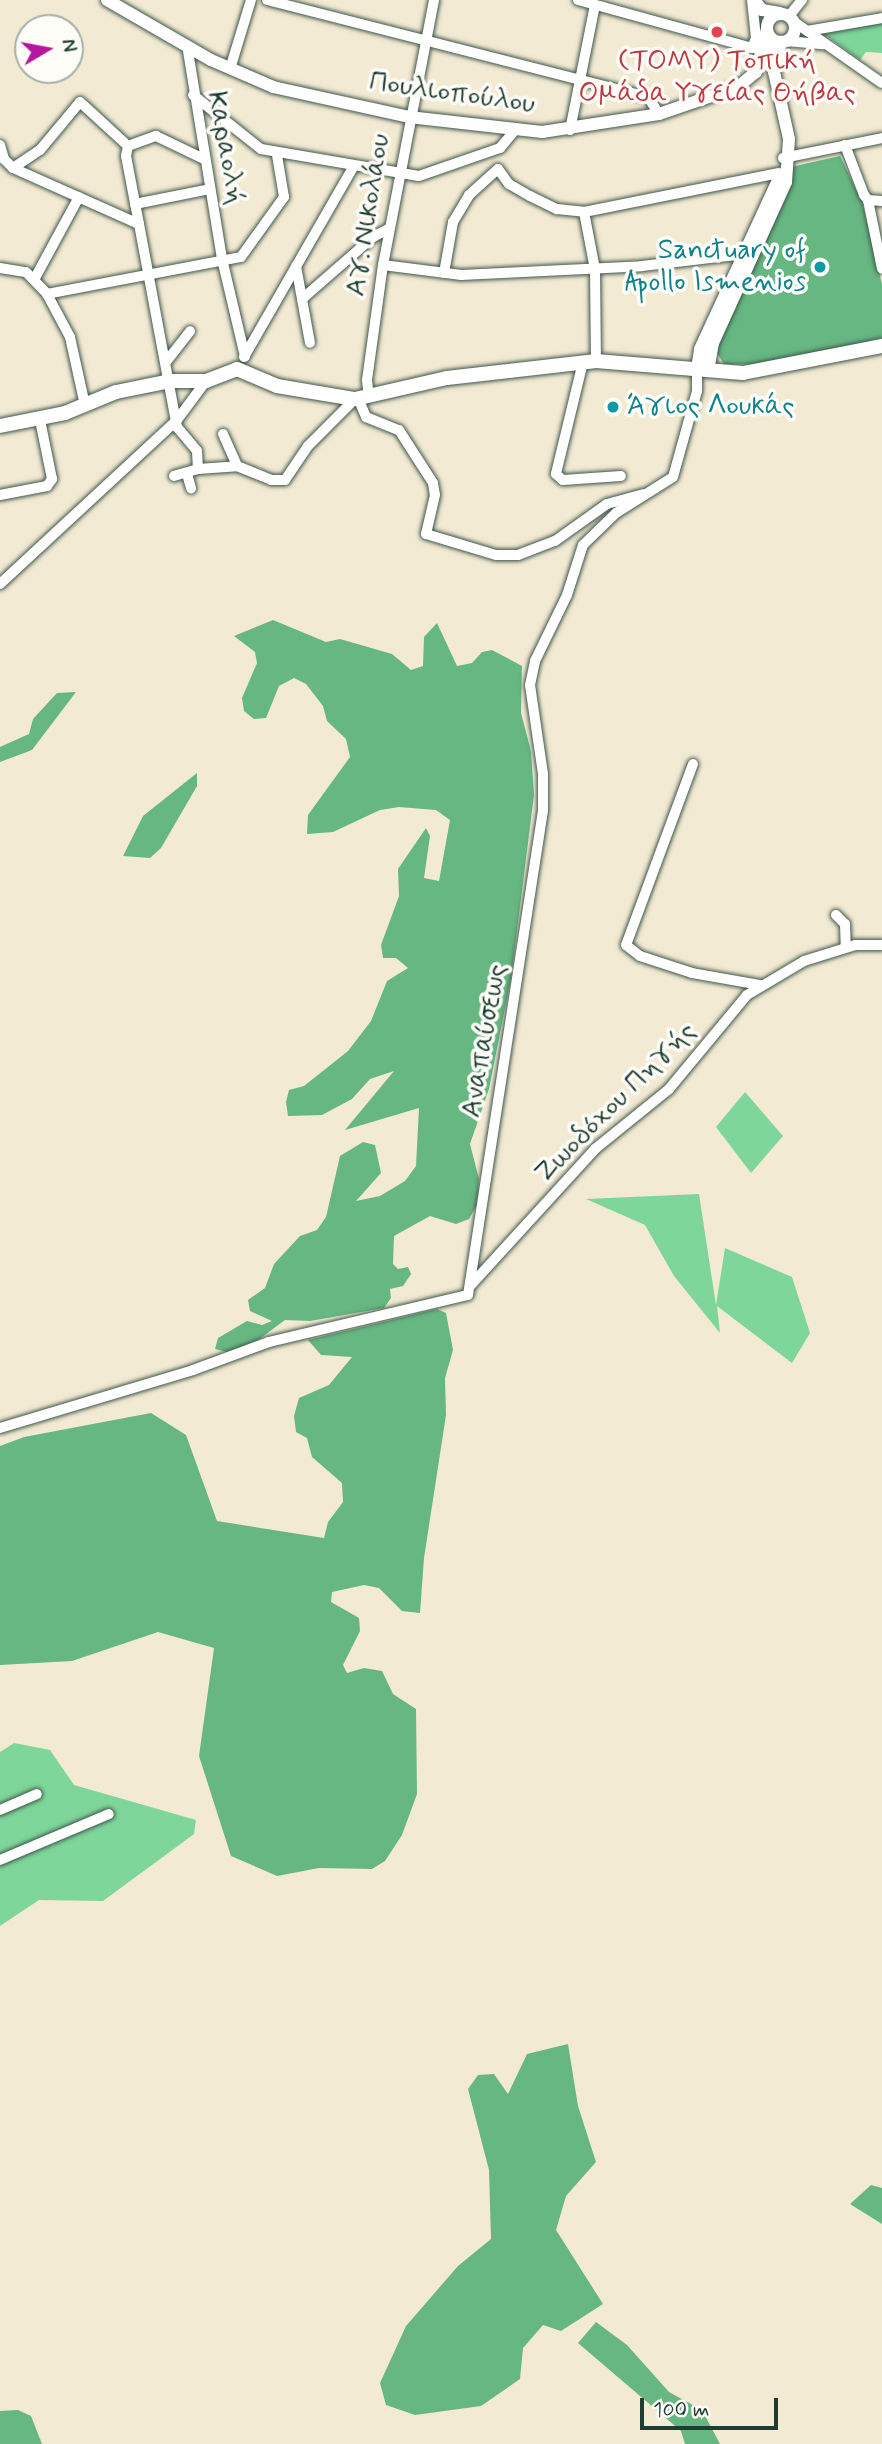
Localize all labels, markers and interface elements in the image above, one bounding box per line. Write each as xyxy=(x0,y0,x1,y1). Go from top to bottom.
north arrow xyxy=(14,14,84,84)
marker: (ΤΟΜΥ) Τοπική Ομάδα Υγείας Θήβας xyxy=(707,22,727,42)
text: N xyxy=(55,37,82,54)
place label: (ΤΟΜΥ) Τοπική Ομάδα Υγείας Θήβας xyxy=(578,45,856,111)
street label: Πουλιοπούλου xyxy=(367,66,537,122)
street label: Καραολή xyxy=(199,89,251,207)
street label: Αγ. Νικολάου xyxy=(340,131,398,299)
place label: Sanctuary of Apollo Ismenios xyxy=(620,234,806,300)
marker: Sanctuary of Apollo Ismenios xyxy=(812,259,828,275)
place label: Άγιος Λουκάς xyxy=(627,390,794,424)
marker: Άγιος Λουκάς xyxy=(605,399,621,415)
street label: Αναπαύσεως xyxy=(455,962,515,1120)
street label: Ζωοδόχου Πηγής xyxy=(528,1015,704,1191)
scale bar xyxy=(644,2384,782,2428)
text: 100 m xyxy=(653,2396,709,2424)

